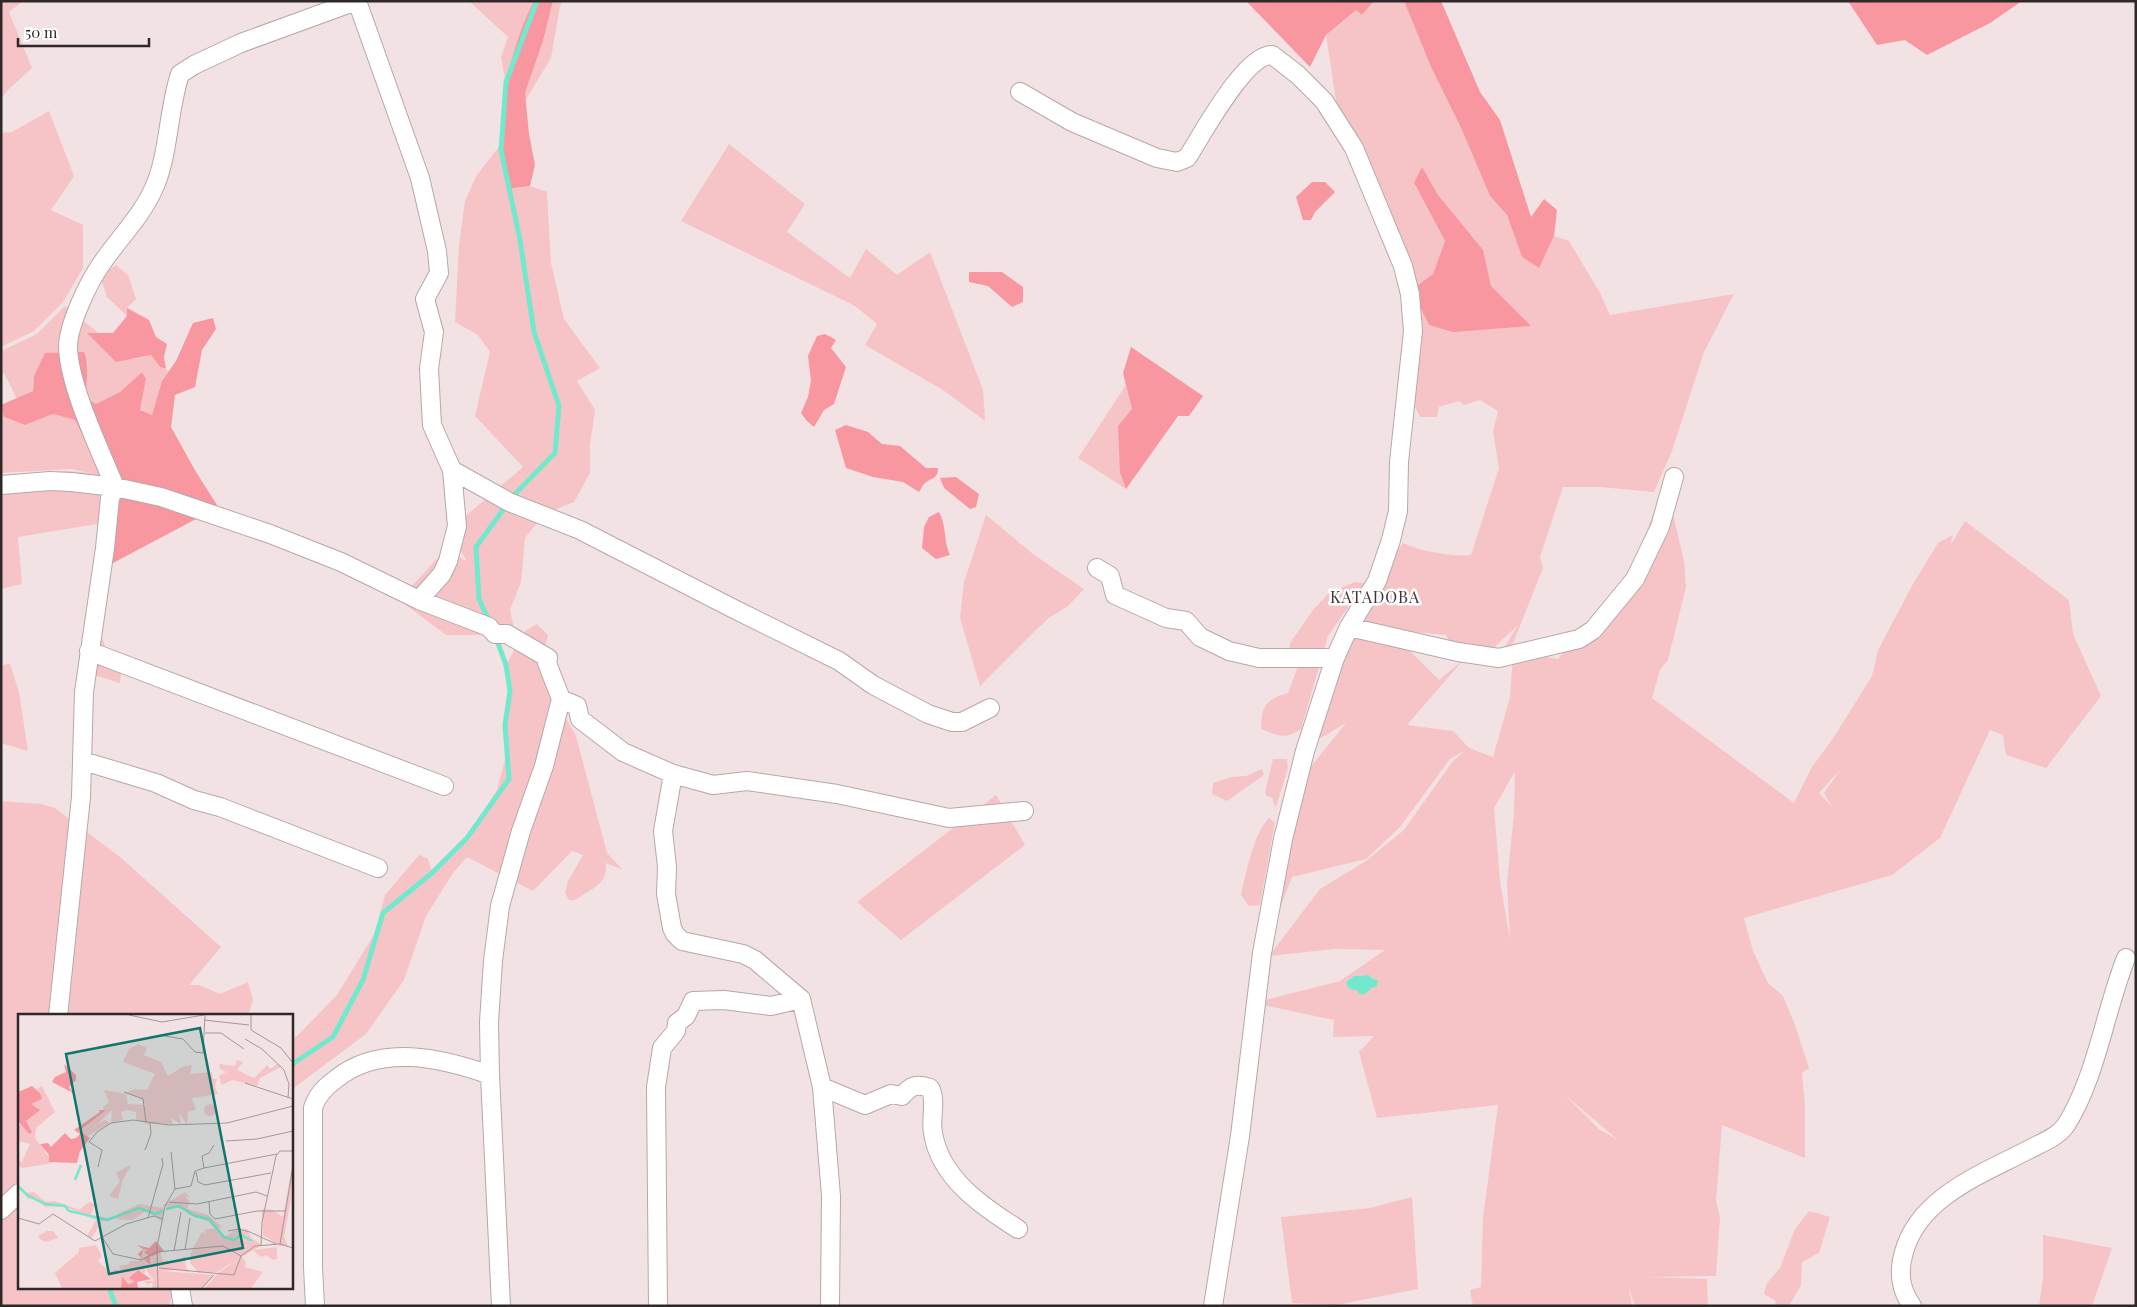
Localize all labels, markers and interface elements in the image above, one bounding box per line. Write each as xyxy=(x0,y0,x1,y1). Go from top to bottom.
scale bar xyxy=(18,15,149,47)
text: 50 m xyxy=(25,22,58,42)
district label: KATADOBA xyxy=(1330,586,1420,607)
inset map xyxy=(18,1014,292,1290)

